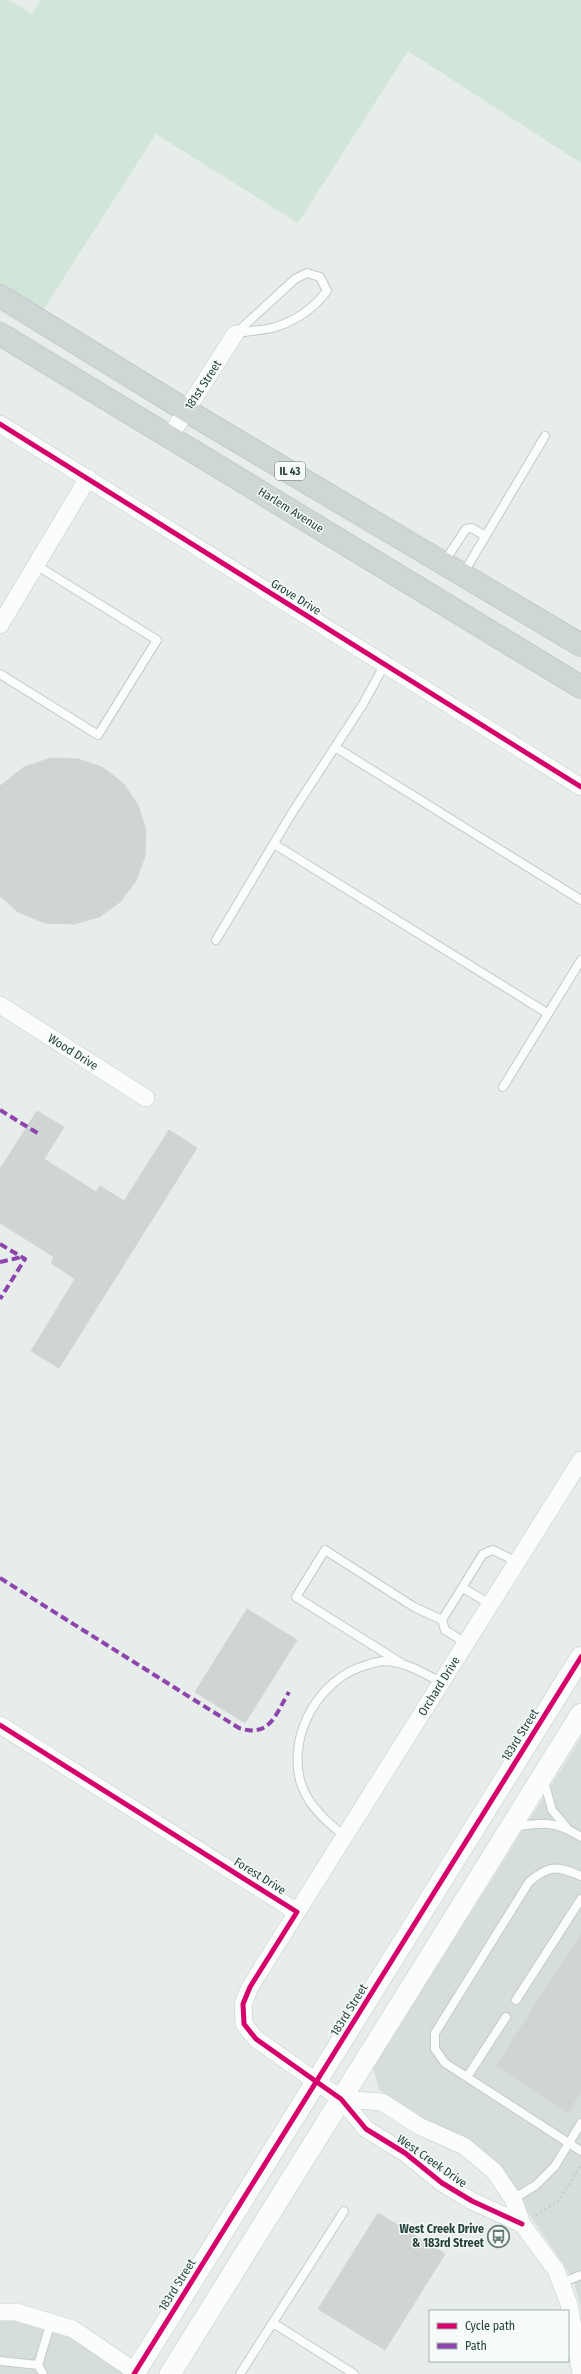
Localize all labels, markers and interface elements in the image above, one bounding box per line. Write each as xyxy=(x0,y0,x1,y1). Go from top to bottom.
street label: 181st Street xyxy=(182,357,224,412)
road number: IL 43 xyxy=(275,462,305,480)
street label: Harlem Avenue xyxy=(256,484,326,536)
street label: Grove Drive xyxy=(268,576,324,618)
street label: Wood Drive xyxy=(45,1031,101,1073)
street label: Orchard Drive xyxy=(415,1654,463,1718)
street label: 183rd Street xyxy=(499,1706,542,1764)
street label: Forest Drive xyxy=(232,1855,288,1897)
street label: 183rd Street xyxy=(328,1981,371,2039)
street label: West Creek Drive xyxy=(394,2132,470,2190)
place label: West Creek Drive & 183rd Street xyxy=(400,2222,485,2250)
bus stop icon: West Creek Drive & 183rd Street xyxy=(486,2223,512,2249)
street label: 183rd Street xyxy=(156,2256,199,2314)
legend xyxy=(429,2310,569,2362)
text: Cycle path xyxy=(465,2319,515,2333)
text: Path xyxy=(465,2339,487,2353)

